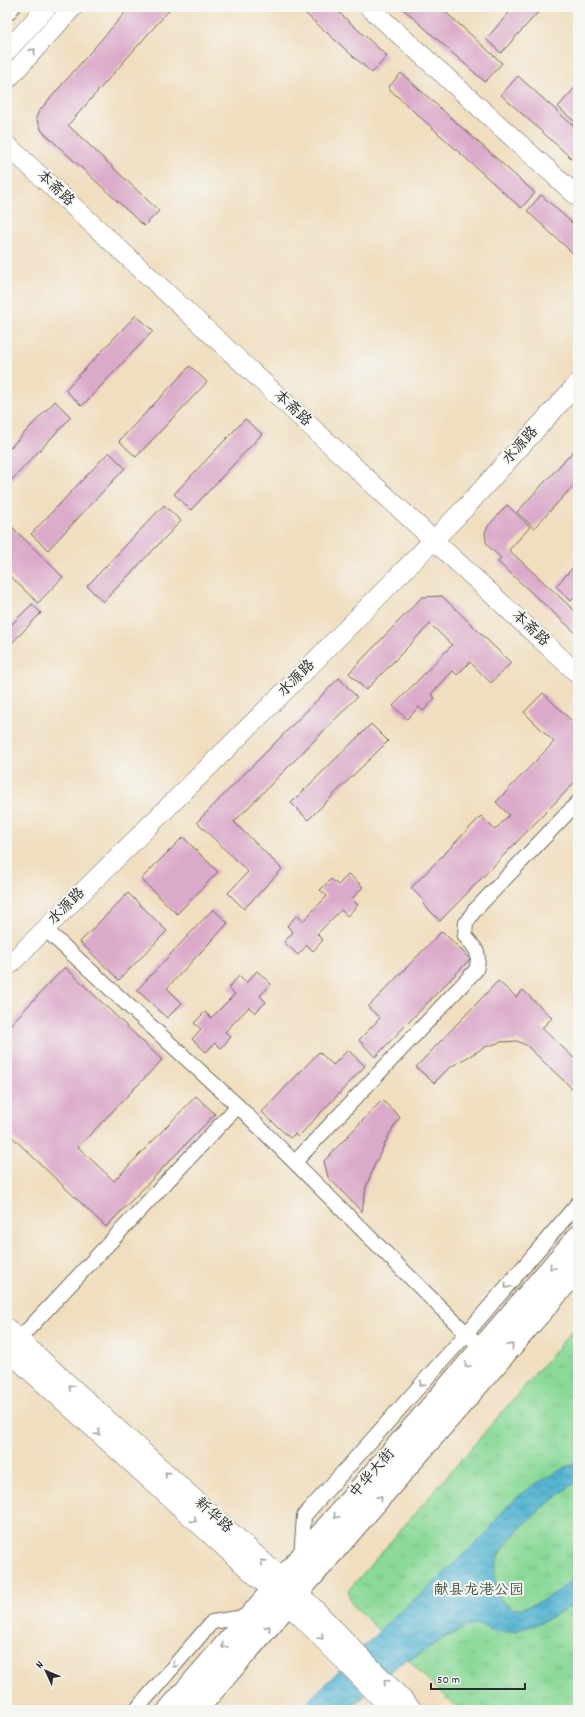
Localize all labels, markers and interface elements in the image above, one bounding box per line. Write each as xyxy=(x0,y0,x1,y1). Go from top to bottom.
one-way arrow xyxy=(29,48,36,56)
street label: 本斋路 xyxy=(31,166,79,212)
street label: 本斋路 xyxy=(268,386,316,432)
street label: 水源路 xyxy=(498,422,544,470)
street label: 本斋路 xyxy=(506,606,554,652)
street label: 水源路 xyxy=(273,655,321,703)
street label: 水源路 xyxy=(43,883,91,931)
one-way arrow xyxy=(550,1262,557,1270)
one-way arrow xyxy=(505,1281,512,1289)
one-way arrow xyxy=(506,1344,513,1351)
one-way arrow xyxy=(465,1360,472,1368)
one-way arrow xyxy=(419,1379,427,1387)
one-way arrow xyxy=(68,1384,76,1391)
one-way arrow xyxy=(93,1428,101,1435)
street label: 中华大街 xyxy=(345,1444,401,1504)
one-way arrow xyxy=(164,1472,172,1479)
street label: 新华路 xyxy=(189,1493,237,1539)
one-way arrow xyxy=(376,1495,383,1502)
one-way arrow xyxy=(334,1512,341,1519)
one-way arrow xyxy=(189,1515,197,1523)
one-way arrow xyxy=(260,1559,268,1566)
park label: 献县龙港公园 xyxy=(434,1580,524,1602)
one-way arrow xyxy=(263,1625,270,1632)
one-way arrow xyxy=(316,1632,323,1640)
one-way arrow xyxy=(221,1642,228,1649)
north arrow xyxy=(26,1651,66,1691)
text: N xyxy=(33,1658,48,1673)
one-way arrow xyxy=(172,1660,179,1668)
scale bar xyxy=(431,1665,525,1691)
text: 50 m xyxy=(437,1672,460,1689)
one-way arrow xyxy=(383,1679,391,1687)

